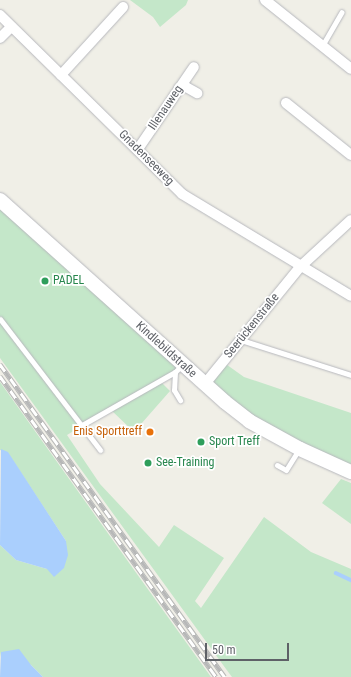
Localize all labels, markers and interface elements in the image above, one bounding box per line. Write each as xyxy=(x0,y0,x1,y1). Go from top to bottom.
street label: Illenauweg xyxy=(146,83,186,133)
street label: Gnadenseeweg xyxy=(115,127,177,189)
place label: PADEL xyxy=(53,274,84,288)
marker: PADEL xyxy=(40,276,50,286)
street label: Seerückenstraße xyxy=(221,291,283,361)
street label: Kindlebildstraße xyxy=(133,319,199,381)
place label: Enis Sporttreff xyxy=(73,425,142,439)
marker: Enis Sporttreff xyxy=(145,427,155,437)
place label: Sport Treff xyxy=(209,435,260,449)
marker: Sport Treff xyxy=(196,437,206,447)
place label: See-Training xyxy=(156,456,214,470)
marker: See-Training xyxy=(143,458,153,468)
scale bar xyxy=(207,635,291,661)
text: 50 m xyxy=(212,643,236,657)

